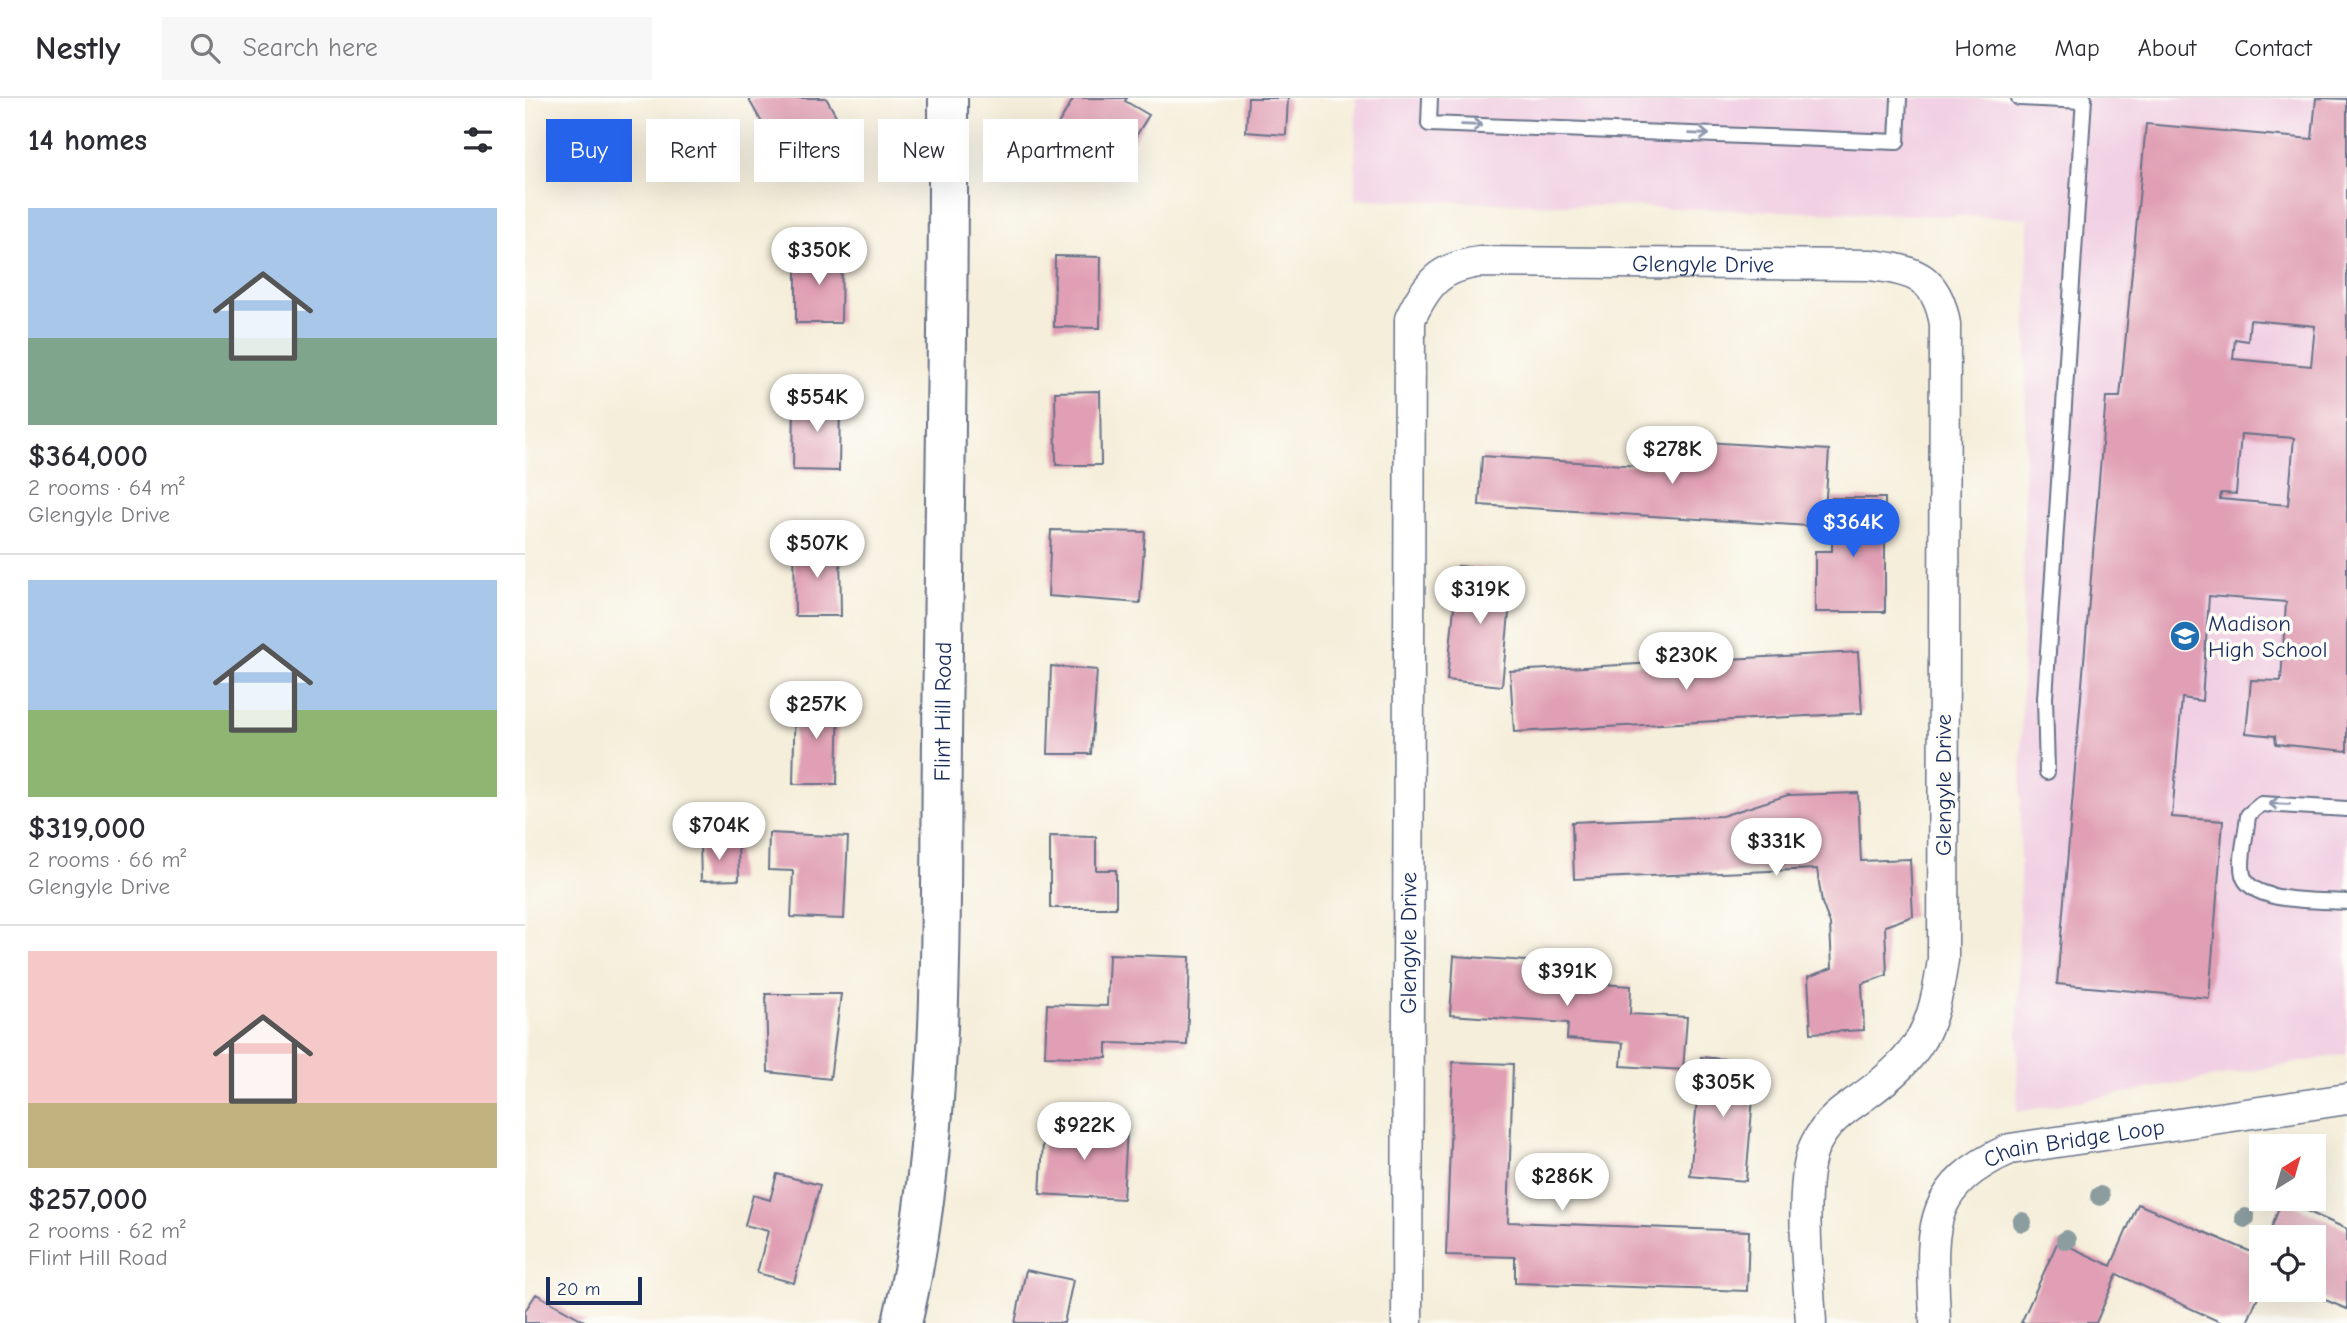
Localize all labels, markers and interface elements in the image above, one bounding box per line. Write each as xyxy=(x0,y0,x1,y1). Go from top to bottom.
search box xyxy=(162,17,652,80)
text: Nestly xyxy=(35,29,120,67)
icon: search xyxy=(186,29,224,67)
text: Search here xyxy=(242,33,378,63)
text: Home xyxy=(1955,34,2016,62)
text: Map xyxy=(2054,34,2100,62)
text: About xyxy=(2138,34,2196,62)
text: Contact xyxy=(2234,34,2312,62)
chip: Buy xyxy=(546,119,632,182)
chip: Rent xyxy=(646,119,740,182)
chip: Filters xyxy=(754,119,864,182)
chip: New xyxy=(878,119,969,182)
chip: Apartment xyxy=(983,119,1138,182)
one-way arrow xyxy=(1460,119,1483,132)
icon: filters xyxy=(459,121,497,159)
text: 14 homes xyxy=(28,123,147,158)
one-way arrow xyxy=(1687,127,1710,141)
pin: $350K xyxy=(770,228,868,287)
text: $350K xyxy=(787,236,851,263)
street label: Glengyle Drive xyxy=(1632,250,1774,278)
icon: home xyxy=(200,253,326,379)
pin: $554K xyxy=(768,374,866,434)
text: $554K xyxy=(786,383,848,410)
pin: $278K xyxy=(1623,426,1721,486)
text: $278K xyxy=(1642,435,1702,462)
text: $364,000 xyxy=(28,439,148,474)
text: 2 rooms · 64 m² xyxy=(28,474,185,501)
pin: $364K xyxy=(1804,500,1902,559)
text: Glengyle Drive xyxy=(28,501,170,528)
text: $364K xyxy=(1823,508,1883,535)
pin: $507K xyxy=(768,520,866,580)
text: $507K xyxy=(786,529,848,556)
pin: $319K xyxy=(1431,566,1529,626)
text: $319K xyxy=(1450,575,1510,602)
place label: Madison High School xyxy=(2208,610,2328,663)
school or university icon: Madison High School xyxy=(2168,619,2202,653)
icon: home xyxy=(200,625,326,751)
pin: $230K xyxy=(1637,632,1735,692)
text: $230K xyxy=(1655,641,1717,668)
street label: Flint Hill Road xyxy=(929,642,957,782)
pin: $257K xyxy=(767,682,865,741)
text: $257K xyxy=(786,690,846,717)
street label: Glengyle Drive xyxy=(1930,714,1957,856)
one-way arrow xyxy=(2268,798,2291,811)
pin: $704K xyxy=(670,802,768,862)
text: $319,000 xyxy=(28,811,146,846)
text: $704K xyxy=(688,811,750,838)
pin: $331K xyxy=(1727,818,1825,878)
text: $331K xyxy=(1747,827,1805,854)
text: 2 rooms · 66 m² xyxy=(28,846,186,873)
street label: Glengyle Drive xyxy=(1395,872,1422,1014)
text: Glengyle Drive xyxy=(28,873,170,900)
pin: $391K xyxy=(1518,948,1616,1008)
text: $391K xyxy=(1537,957,1597,984)
icon: home xyxy=(200,996,326,1122)
pin: $305K xyxy=(1674,1060,1772,1119)
text: $305K xyxy=(1691,1068,1755,1095)
pin: $922K xyxy=(1035,1102,1133,1162)
text: $922K xyxy=(1053,1111,1115,1138)
street label: Chain Bridge Loop xyxy=(1979,1113,2166,1174)
north arrow xyxy=(2249,1134,2326,1211)
map controls xyxy=(2249,1134,2326,1302)
pin: $286K xyxy=(1513,1154,1611,1213)
text: $286K xyxy=(1531,1162,1593,1189)
text: $257,000 xyxy=(28,1182,148,1217)
text: 2 rooms · 62 m² xyxy=(28,1217,186,1244)
button: locate xyxy=(2249,1225,2326,1302)
text: Flint Hill Road xyxy=(28,1244,168,1271)
scale bar xyxy=(546,1274,642,1306)
text: 20 m xyxy=(557,1278,601,1300)

